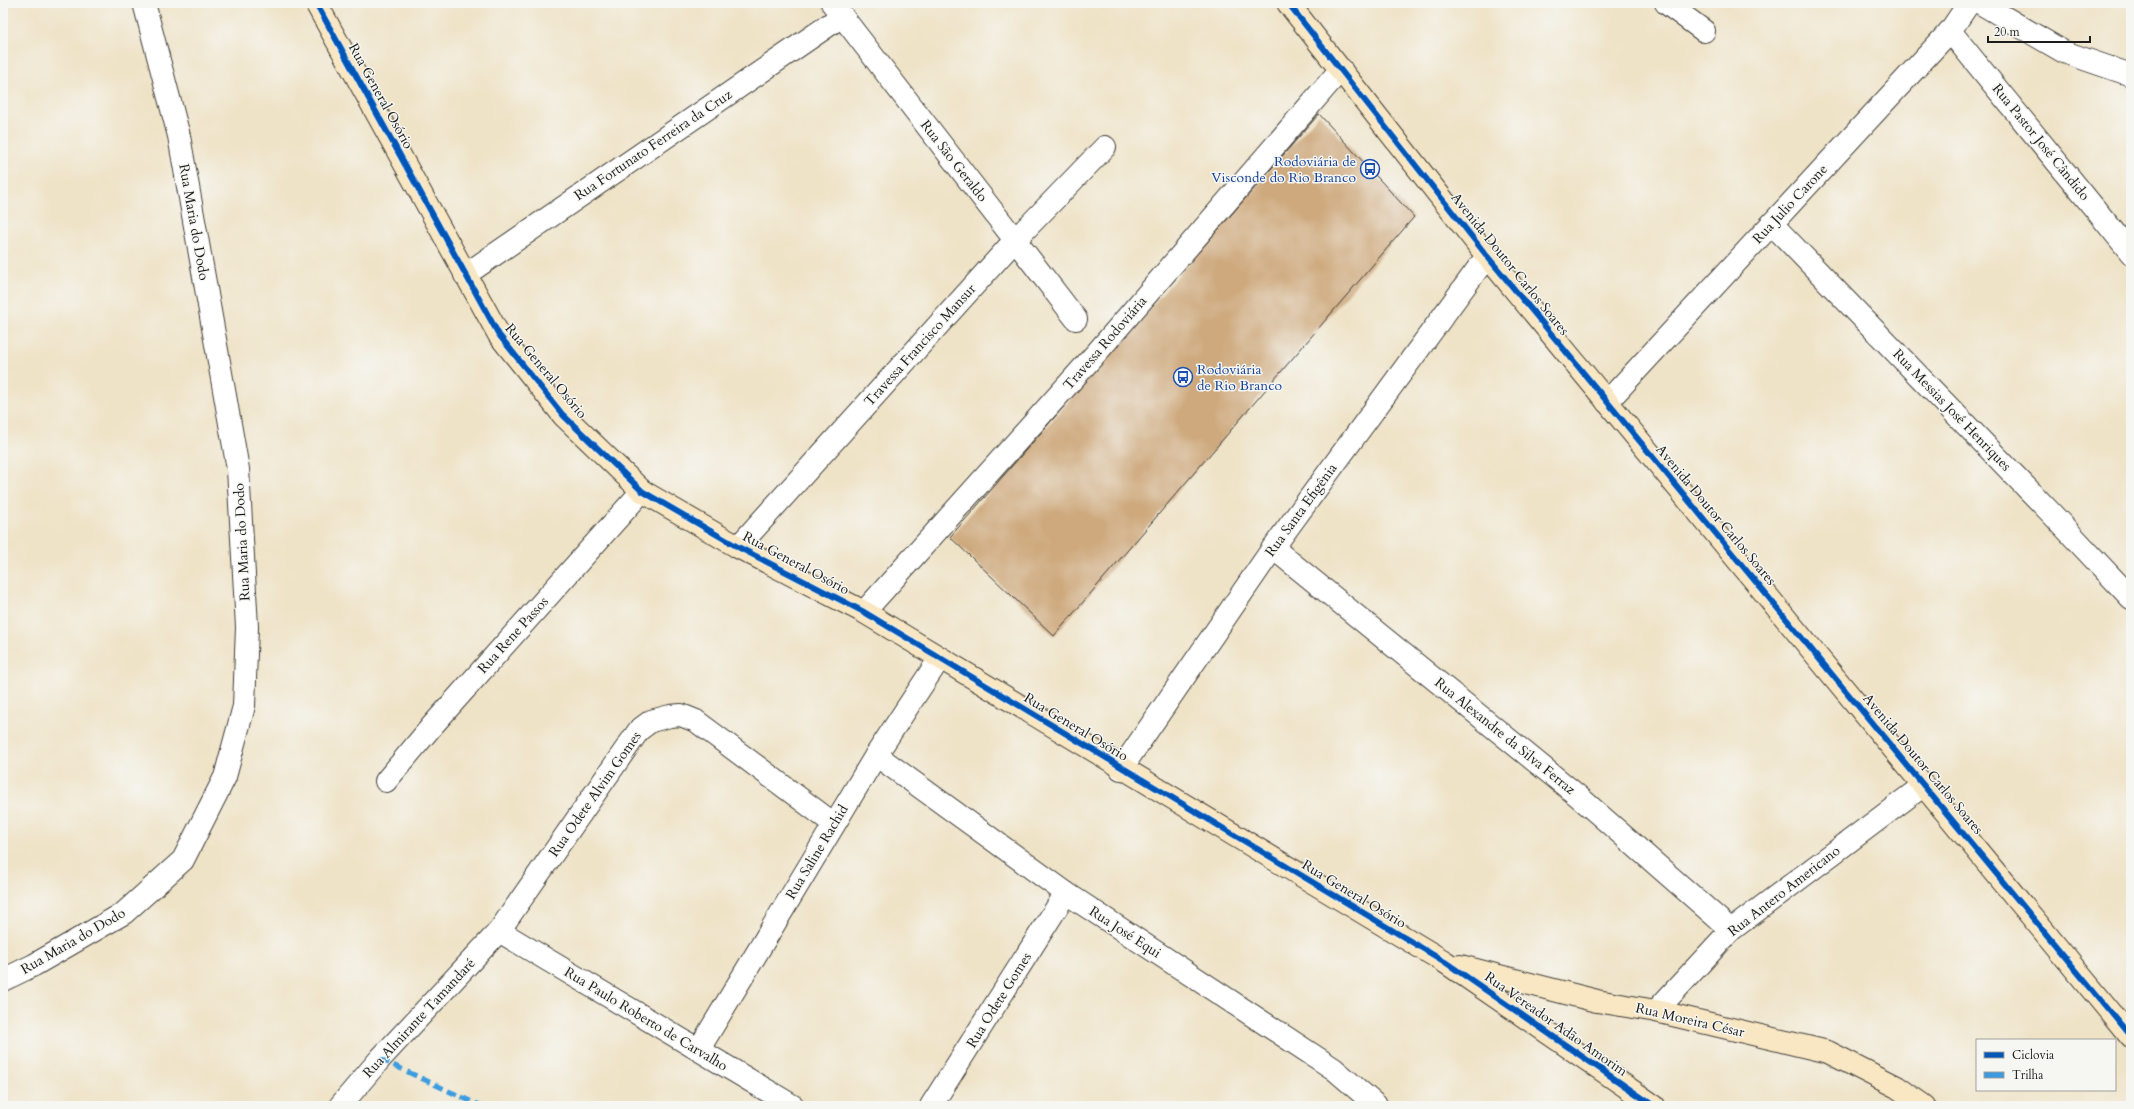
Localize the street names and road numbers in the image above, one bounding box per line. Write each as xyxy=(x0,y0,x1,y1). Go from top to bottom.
street label: Rua General Osório xyxy=(344,40,418,153)
street label: Rua Pastor José Cândido xyxy=(1988,80,2094,205)
street label: Rua Fortunato Ferreira da Cruz xyxy=(570,85,736,205)
street label: Rua São Geraldo xyxy=(916,116,992,206)
street label: Rua Julio Carone xyxy=(1748,160,1832,248)
street label: Rua Maria do Dodo xyxy=(174,162,214,282)
street label: Avenida Doutor Carlos Soares xyxy=(1447,189,1574,339)
street label: Travessa Francisco Mansur xyxy=(860,279,981,410)
street label: Travessa Rodoviária xyxy=(1059,292,1151,394)
street label: Rua General Osório xyxy=(501,320,592,423)
street label: Rua Messias José Henriques xyxy=(1889,345,2016,475)
street label: Avenida Doutor Carlos Soares xyxy=(1651,441,1781,590)
street label: Rua Santa Efigênia xyxy=(1261,459,1341,561)
street label: Rua Maria do Dodo xyxy=(229,482,255,601)
street label: Rua General Osório xyxy=(739,527,853,599)
street label: Rua Rene Passos xyxy=(473,592,553,678)
street label: Rua Alexandre da Silva Ferraz xyxy=(1431,673,1580,799)
street label: Rua General Osório xyxy=(1020,688,1132,766)
street label: Avenida Doutor Carlos Soares xyxy=(1858,690,1988,839)
street label: Rua Odete Alvim Gomes xyxy=(544,727,646,861)
street label: Rua Saline Rachid xyxy=(781,801,853,903)
street label: Rua Antero Americano xyxy=(1724,841,1844,941)
street label: Rua General Osório xyxy=(1298,855,1410,933)
street label: Rua José Equi xyxy=(1085,902,1165,962)
street label: Rua Maria do Dodo xyxy=(17,903,129,979)
street label: Rua Odete Gomes xyxy=(962,948,1036,1051)
street label: Rua Almirante Tamandaré xyxy=(358,954,480,1082)
street label: Rua Paulo Roberto de Carvalho xyxy=(561,963,732,1076)
street label: Rua Vereador Adão Amorim xyxy=(1481,967,1631,1081)
street label: Rua Moreira César xyxy=(1634,998,1747,1042)

